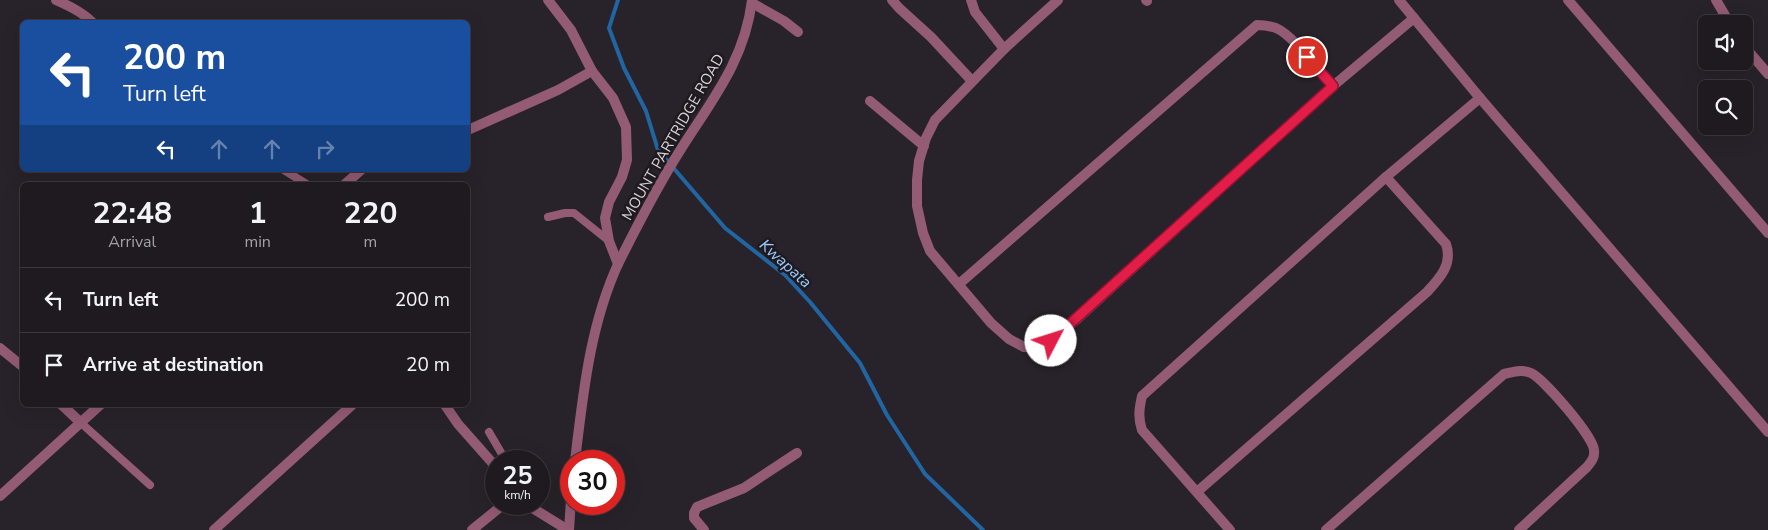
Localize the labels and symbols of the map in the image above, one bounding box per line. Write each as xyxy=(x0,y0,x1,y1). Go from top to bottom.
pin xyxy=(1286,36,1328,78)
street label: MOUNT PARTRIDGE ROAD xyxy=(617,50,729,224)
water label: Kwapata xyxy=(754,234,816,293)
position arrow xyxy=(1024,314,1076,366)
speed limit sign: 30 xyxy=(560,450,625,515)

